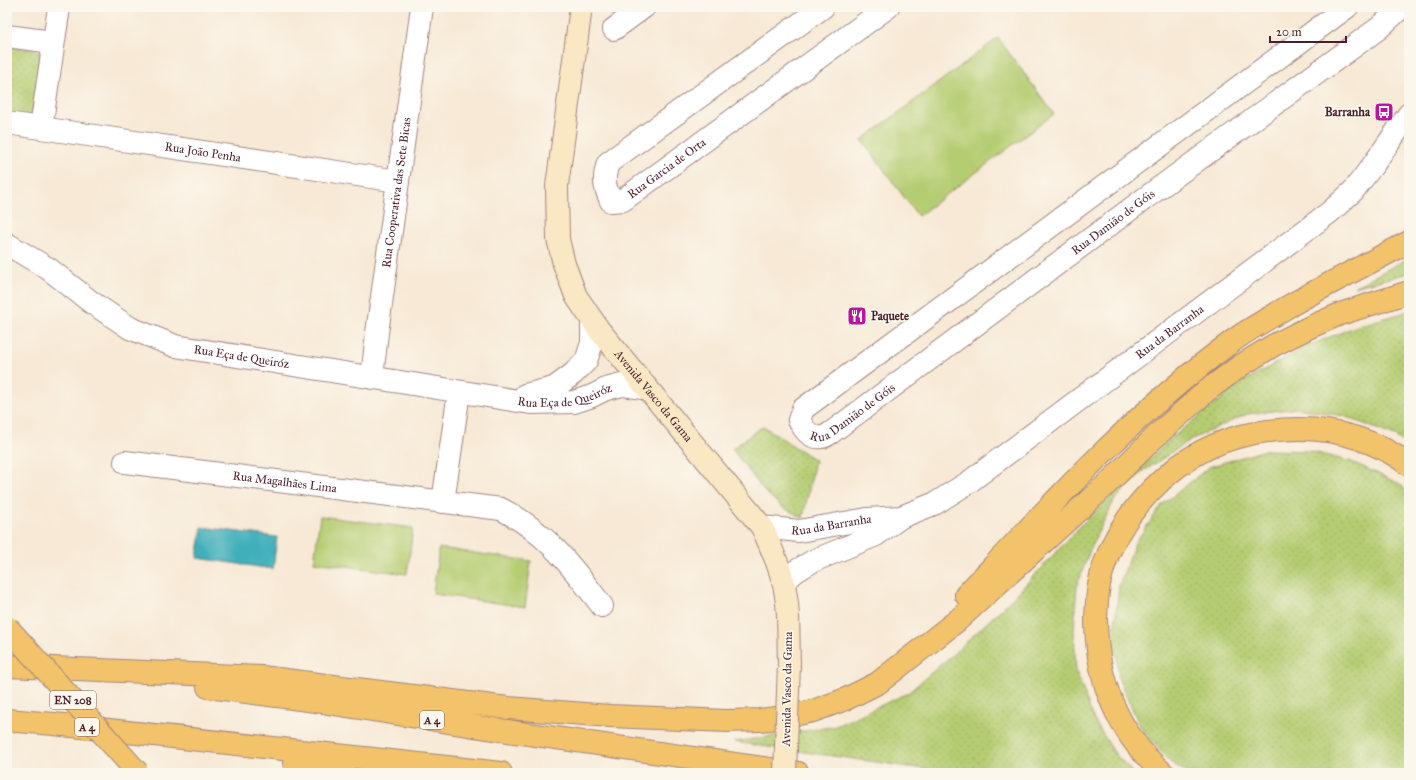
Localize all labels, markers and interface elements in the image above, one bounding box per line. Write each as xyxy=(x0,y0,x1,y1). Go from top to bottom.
scale bar xyxy=(1270,18,1346,44)
text: 20 m xyxy=(1276,25,1302,39)
bus stop icon: Barranha xyxy=(1373,101,1395,123)
place label: Barranha xyxy=(1325,105,1371,119)
street label: Rua Cooperativa das Sete Bicas xyxy=(379,116,414,269)
street label: Rua Garcia de Orta xyxy=(625,135,709,201)
street label: Rua João Penha xyxy=(164,139,243,165)
street label: Rua Damião de Góis xyxy=(1069,186,1158,258)
street label: Rua da Barranha xyxy=(1133,301,1207,362)
restaurant icon: Paquete xyxy=(846,305,868,327)
place label: Paquete xyxy=(871,309,909,324)
street label: Rua Eça de Queiróz xyxy=(193,342,291,371)
street label: Avenida Vasco da Gama xyxy=(611,346,696,445)
street label: Rua Damião de Góis xyxy=(808,380,898,445)
street label: Rua Eça de Queiróz xyxy=(517,381,614,410)
street label: Rua Magalhães Lima xyxy=(232,469,339,496)
street label: Rua da Barranha xyxy=(790,512,873,538)
street label: Avenida Vasco da Gama xyxy=(779,630,795,748)
road number: EN 208 xyxy=(50,691,96,709)
road number: A 4 xyxy=(420,711,444,729)
road number: A 4 xyxy=(75,718,99,736)

